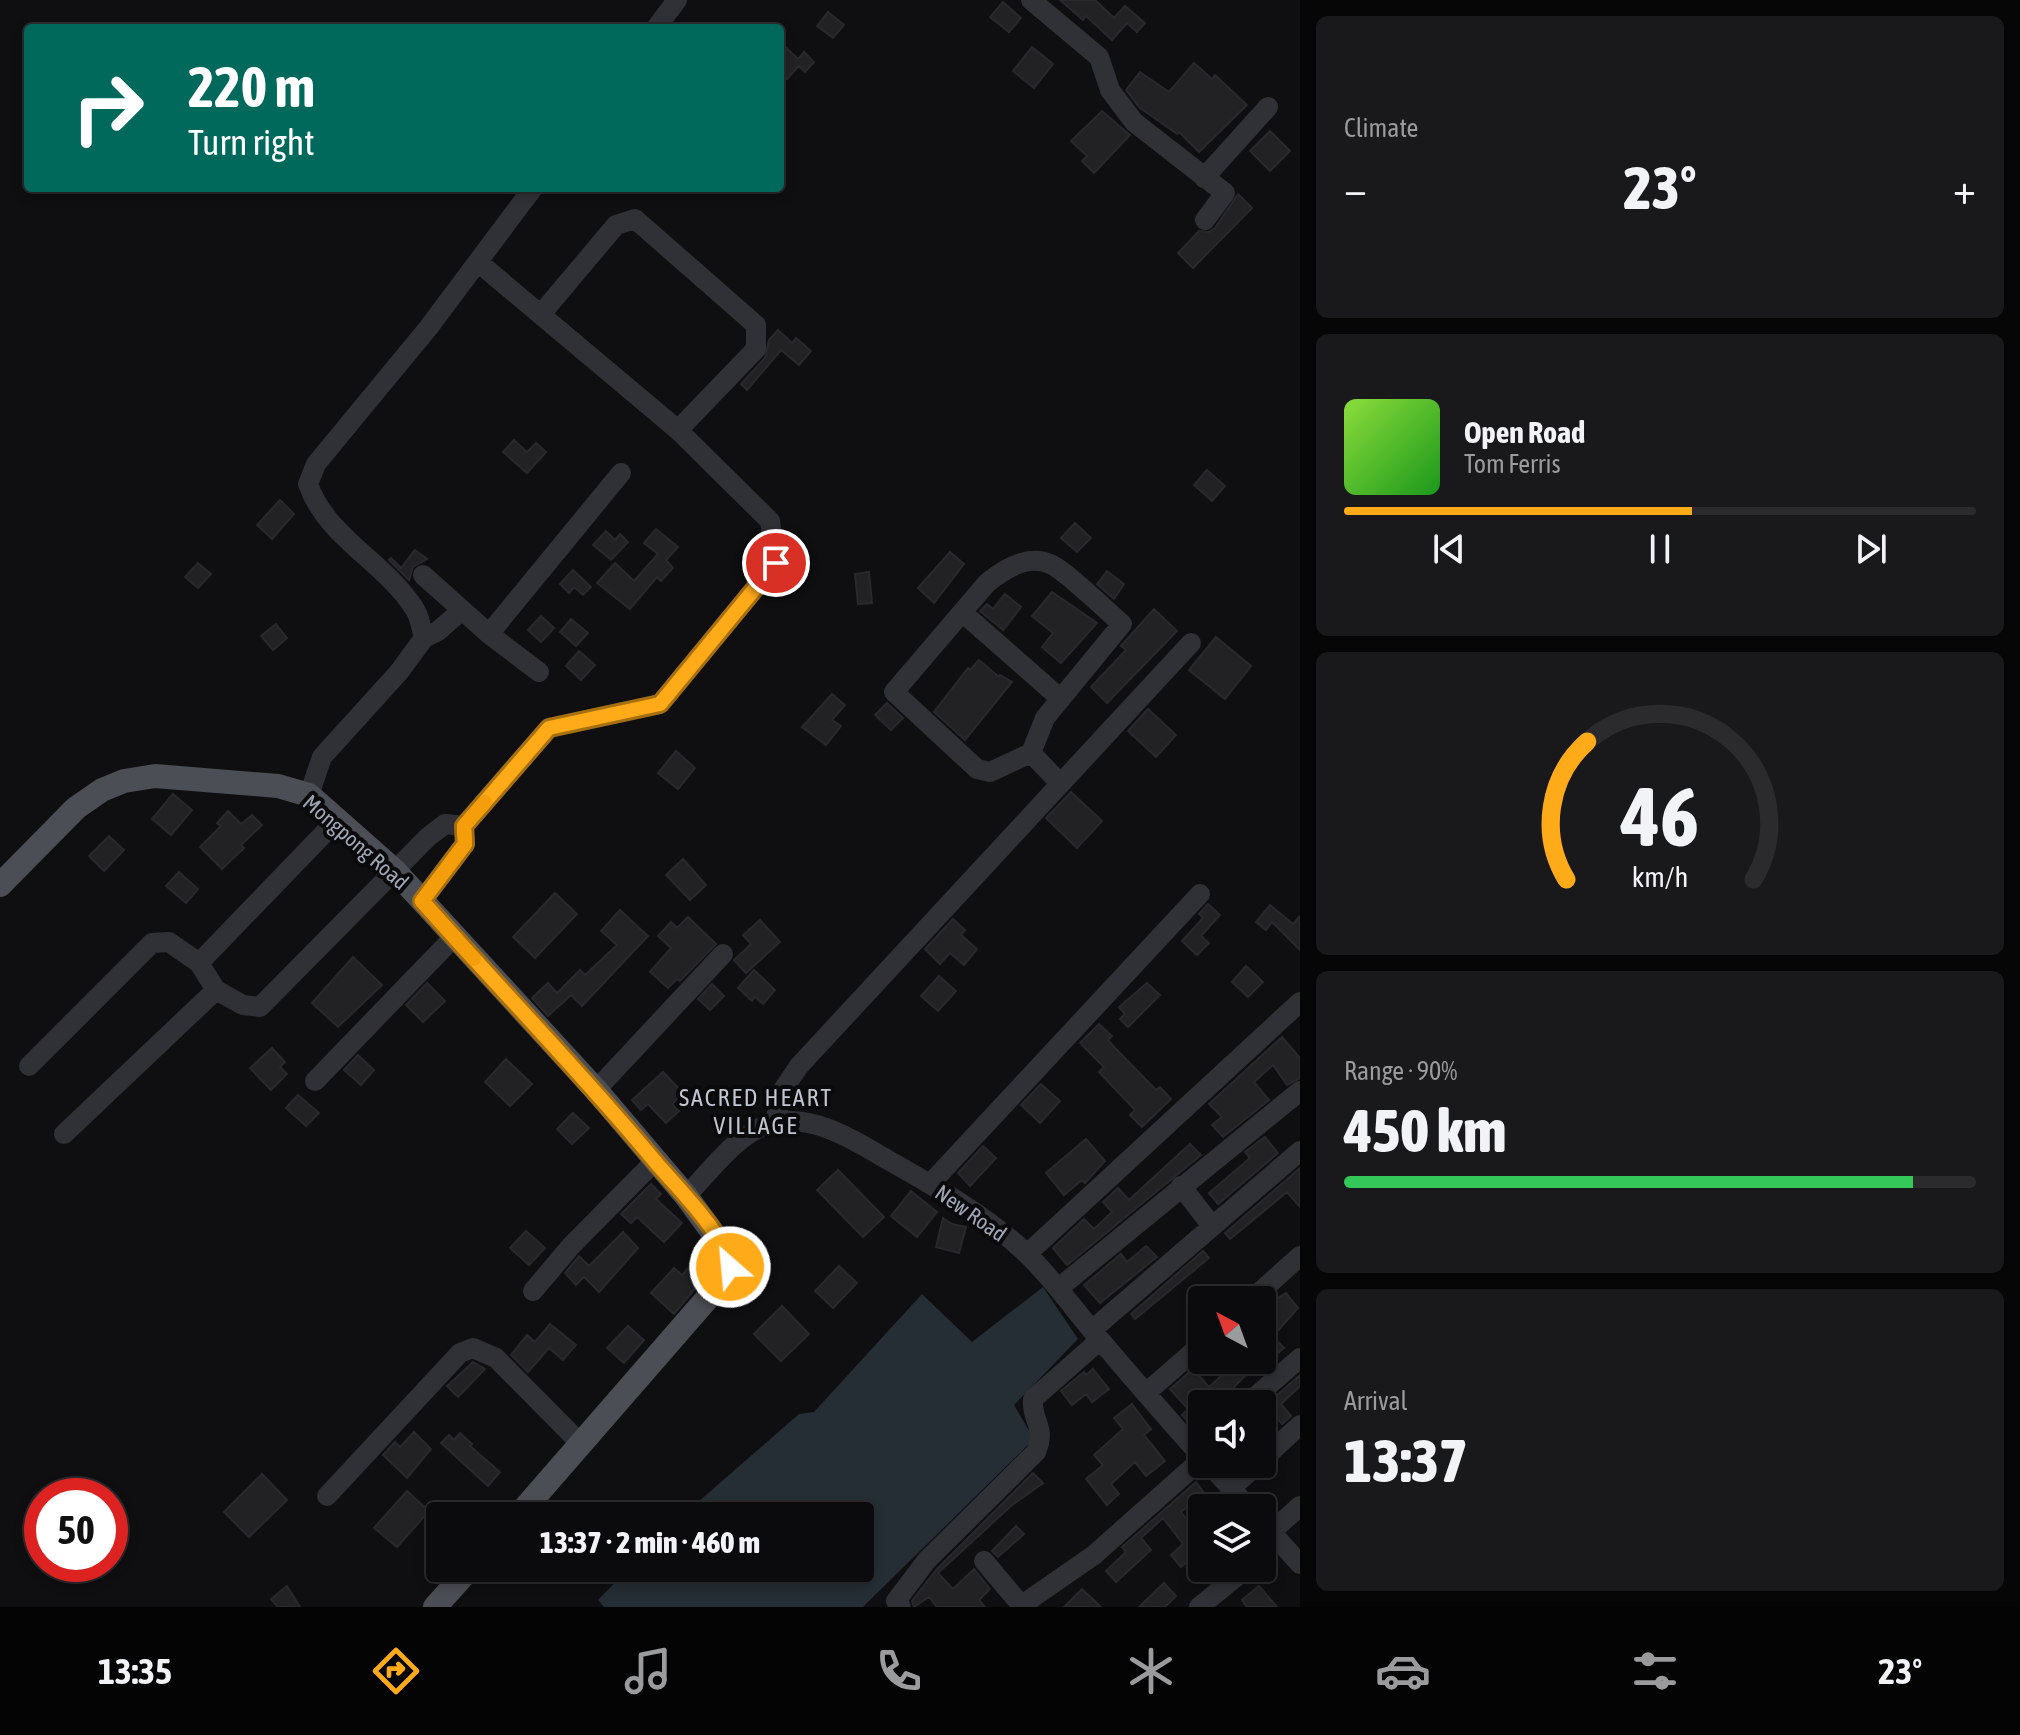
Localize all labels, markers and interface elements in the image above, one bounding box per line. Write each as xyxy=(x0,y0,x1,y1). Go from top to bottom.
text: 220 m xyxy=(188,55,315,119)
icon: right xyxy=(56,56,160,160)
text: Climate xyxy=(1344,113,1418,143)
text: Turn right xyxy=(188,121,315,163)
text: 23° xyxy=(1624,153,1696,222)
text: − xyxy=(1344,163,1367,213)
text: + xyxy=(1953,163,1976,213)
text: Open Road xyxy=(1464,415,1585,449)
text: Tom Ferris xyxy=(1464,449,1561,479)
icon: previous xyxy=(1427,527,1471,571)
icon: pause xyxy=(1638,527,1682,571)
icon: next xyxy=(1849,527,1893,571)
pin xyxy=(742,529,810,597)
icon: arrive xyxy=(754,541,798,585)
text: 46 xyxy=(1620,767,1699,863)
street label: Mongpong Road xyxy=(298,789,414,895)
text: km/h xyxy=(1632,860,1688,893)
text: Range · 90% xyxy=(1344,1056,1457,1086)
district label: SACRED HEART VILLAGE xyxy=(679,1084,833,1139)
text: 450 km xyxy=(1344,1096,1506,1165)
street label: New Road xyxy=(930,1179,1012,1247)
position arrow xyxy=(688,1225,772,1309)
north arrow xyxy=(1188,1286,1276,1374)
map controls xyxy=(1188,1286,1276,1582)
text: Arrival xyxy=(1344,1386,1408,1416)
button: sound xyxy=(1188,1390,1276,1478)
text: 13:37 xyxy=(1344,1426,1467,1495)
speed limit sign: 50 xyxy=(24,1478,128,1582)
button: layers xyxy=(1188,1494,1276,1582)
text: 13:37 · 2 min · 460 m xyxy=(540,1525,760,1559)
icon: directions xyxy=(368,1643,424,1699)
icon: music xyxy=(620,1643,676,1699)
icon: phone xyxy=(871,1643,927,1699)
icon: climate xyxy=(1123,1643,1179,1699)
icon: car xyxy=(1375,1643,1431,1699)
icon: filters xyxy=(1627,1643,1683,1699)
text: 13:35 xyxy=(98,1650,172,1692)
text: 23° xyxy=(1878,1650,1922,1692)

